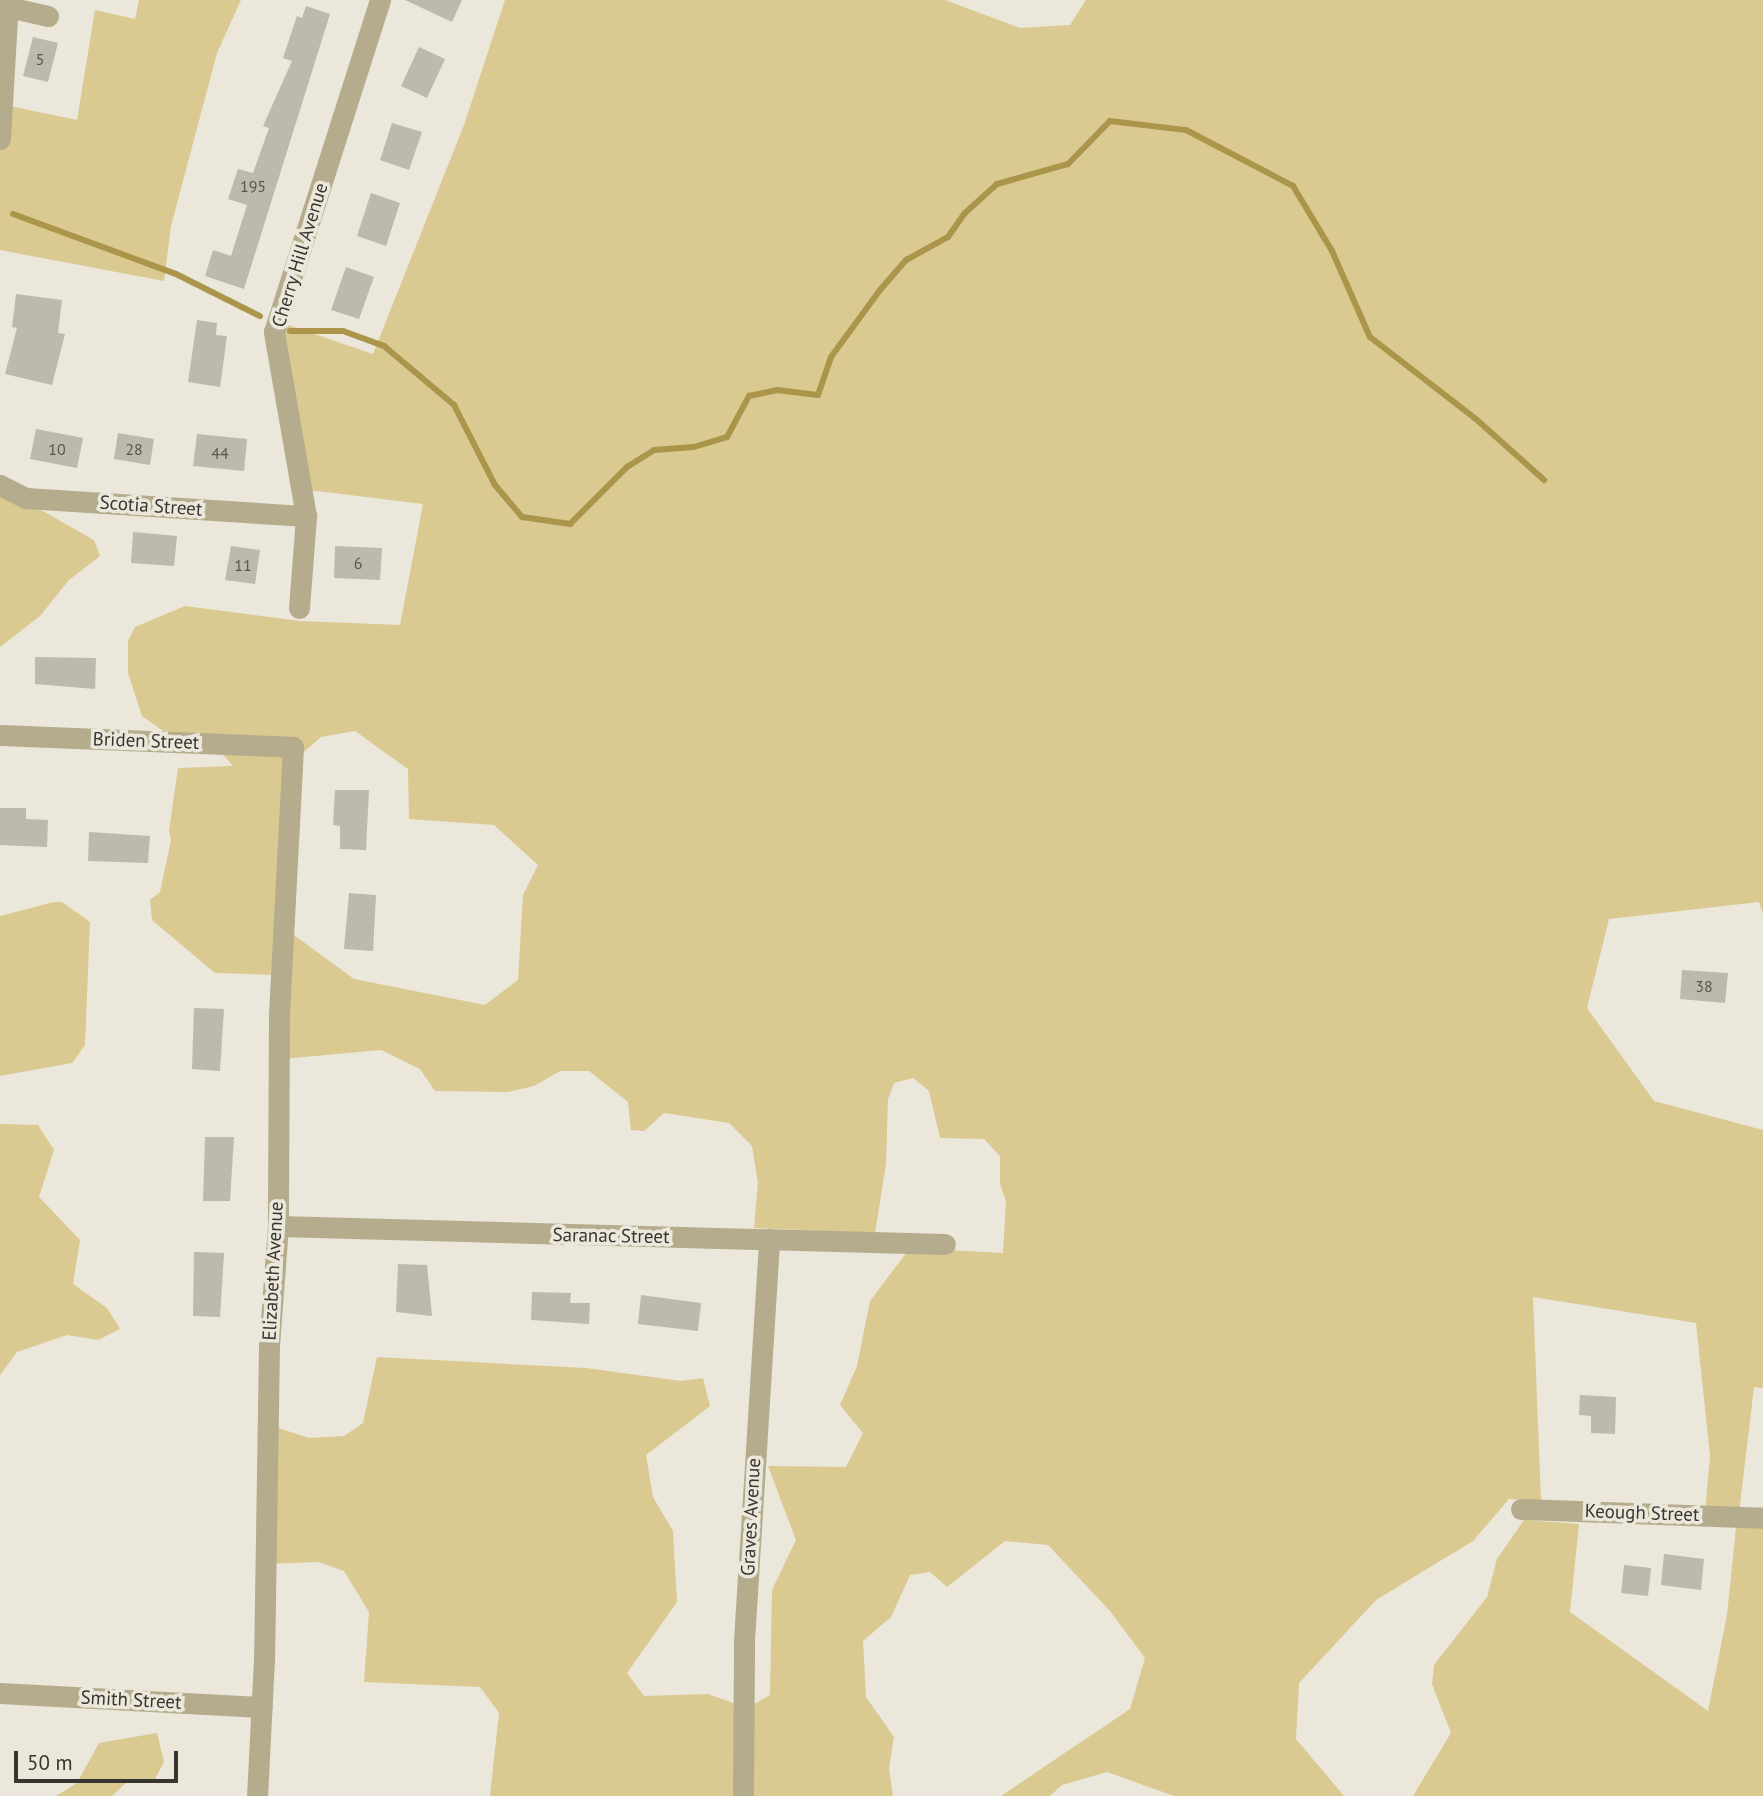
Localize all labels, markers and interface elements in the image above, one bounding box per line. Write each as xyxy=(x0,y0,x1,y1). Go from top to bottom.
house number: 5 xyxy=(36,49,44,69)
house number: 195 xyxy=(240,176,266,196)
street label: Cherry Hill Avenue xyxy=(267,179,333,331)
house number: 10 xyxy=(48,439,66,459)
house number: 28 xyxy=(125,439,143,459)
house number: 44 xyxy=(211,443,229,463)
street label: Scotia Street xyxy=(99,491,203,521)
house number: 6 xyxy=(354,553,362,573)
house number: 11 xyxy=(234,555,252,575)
street label: Briden Street xyxy=(92,728,200,754)
house number: 38 xyxy=(1695,976,1713,996)
street label: Elizabeth Avenue xyxy=(258,1201,288,1341)
street label: Saranac Street xyxy=(552,1224,670,1248)
street label: Graves Avenue xyxy=(737,1457,765,1577)
street label: Keough Street xyxy=(1584,1500,1700,1526)
street label: Smith Street xyxy=(80,1686,182,1714)
scale bar xyxy=(18,1736,182,1780)
text: 50 m xyxy=(27,1749,73,1776)

